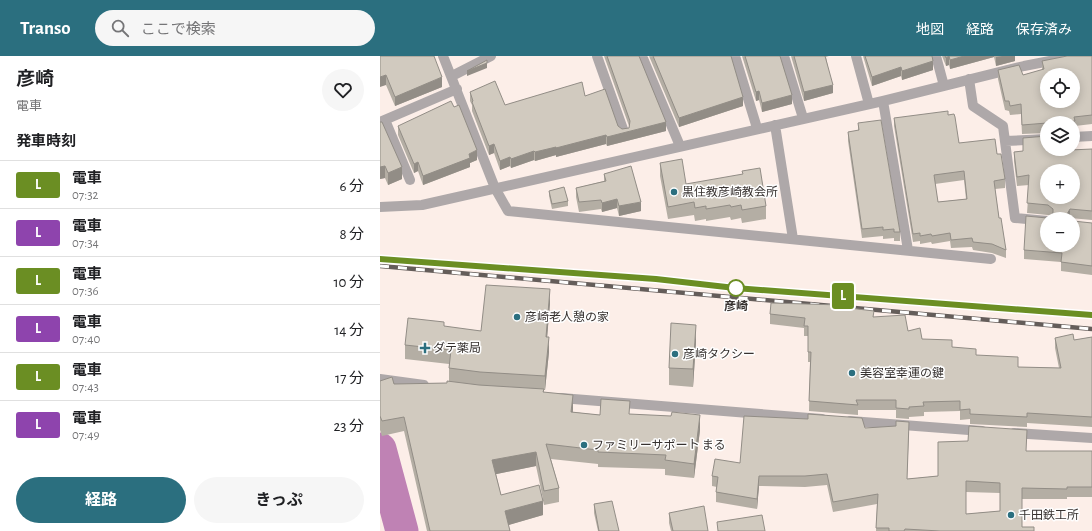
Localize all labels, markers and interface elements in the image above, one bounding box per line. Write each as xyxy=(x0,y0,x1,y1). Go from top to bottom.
search box xyxy=(95,10,375,46)
icon: search xyxy=(109,17,131,39)
text: Transo xyxy=(20,19,71,38)
text: ここで検索 xyxy=(141,22,216,37)
text: 地図 xyxy=(916,23,944,37)
text: 経路 xyxy=(966,23,994,37)
text: 保存済み xyxy=(1016,23,1072,37)
map controls xyxy=(1040,68,1080,252)
button: locate xyxy=(1040,68,1080,108)
button: heart xyxy=(322,69,364,111)
text: 彦崎 xyxy=(16,70,54,89)
text: 電車 xyxy=(16,100,42,113)
button: layers xyxy=(1040,116,1080,156)
text: 発車時刻 xyxy=(16,134,76,149)
button: + xyxy=(1040,164,1080,204)
text: 電車 xyxy=(72,171,102,186)
text: L xyxy=(35,178,41,192)
text: 6 分 xyxy=(339,179,364,194)
place label: 黒住教彦崎教会所 xyxy=(682,185,778,198)
marker: 黒住教彦崎教会所 xyxy=(669,187,679,197)
text: 07:32 xyxy=(72,189,99,202)
button: − xyxy=(1040,212,1080,252)
text: 電車 xyxy=(72,219,102,234)
text: L xyxy=(35,226,41,240)
text: 8 分 xyxy=(339,227,364,242)
text: 07:34 xyxy=(72,237,99,250)
text: 電車 xyxy=(72,267,102,282)
text: L xyxy=(35,274,41,288)
text: 10 分 xyxy=(333,275,364,290)
marker: 彦崎 xyxy=(727,279,745,297)
line badge: L xyxy=(830,283,856,309)
text: 07:36 xyxy=(72,285,99,298)
text: L xyxy=(840,289,846,303)
place label: 彦崎 xyxy=(724,300,748,312)
place label: 彦崎老人憩の家 xyxy=(525,310,609,323)
marker: 彦崎老人憩の家 xyxy=(512,312,522,322)
text: 電車 xyxy=(72,315,102,330)
text: L xyxy=(35,322,41,336)
text: 14 分 xyxy=(334,323,364,338)
text: 07:40 xyxy=(72,333,100,346)
place label: ダテ薬局 xyxy=(433,341,481,354)
marker: ダテ薬局 xyxy=(420,343,430,353)
place label: 彦崎タクシー xyxy=(683,348,755,360)
marker: 彦崎タクシー xyxy=(670,349,680,359)
text: 電車 xyxy=(72,363,102,378)
place label: 美容室幸運の鍵 xyxy=(860,366,944,379)
marker: 美容室幸運の鍵 xyxy=(847,368,857,378)
text: L xyxy=(35,370,41,384)
text: 17 分 xyxy=(335,371,364,386)
text: 07:43 xyxy=(72,381,99,394)
text: 電車 xyxy=(72,411,102,426)
text: L xyxy=(35,418,41,432)
text: 23 分 xyxy=(334,419,364,434)
text: 07:49 xyxy=(72,429,100,442)
place label: ファミリーサポート まる xyxy=(592,439,726,451)
marker: ファミリーサポート まる xyxy=(579,440,589,450)
button: 経路 xyxy=(16,477,186,523)
button: きっぷ xyxy=(194,477,364,523)
place label: 千田鉄工所 xyxy=(1019,508,1079,521)
marker: 千田鉄工所 xyxy=(1006,510,1016,520)

